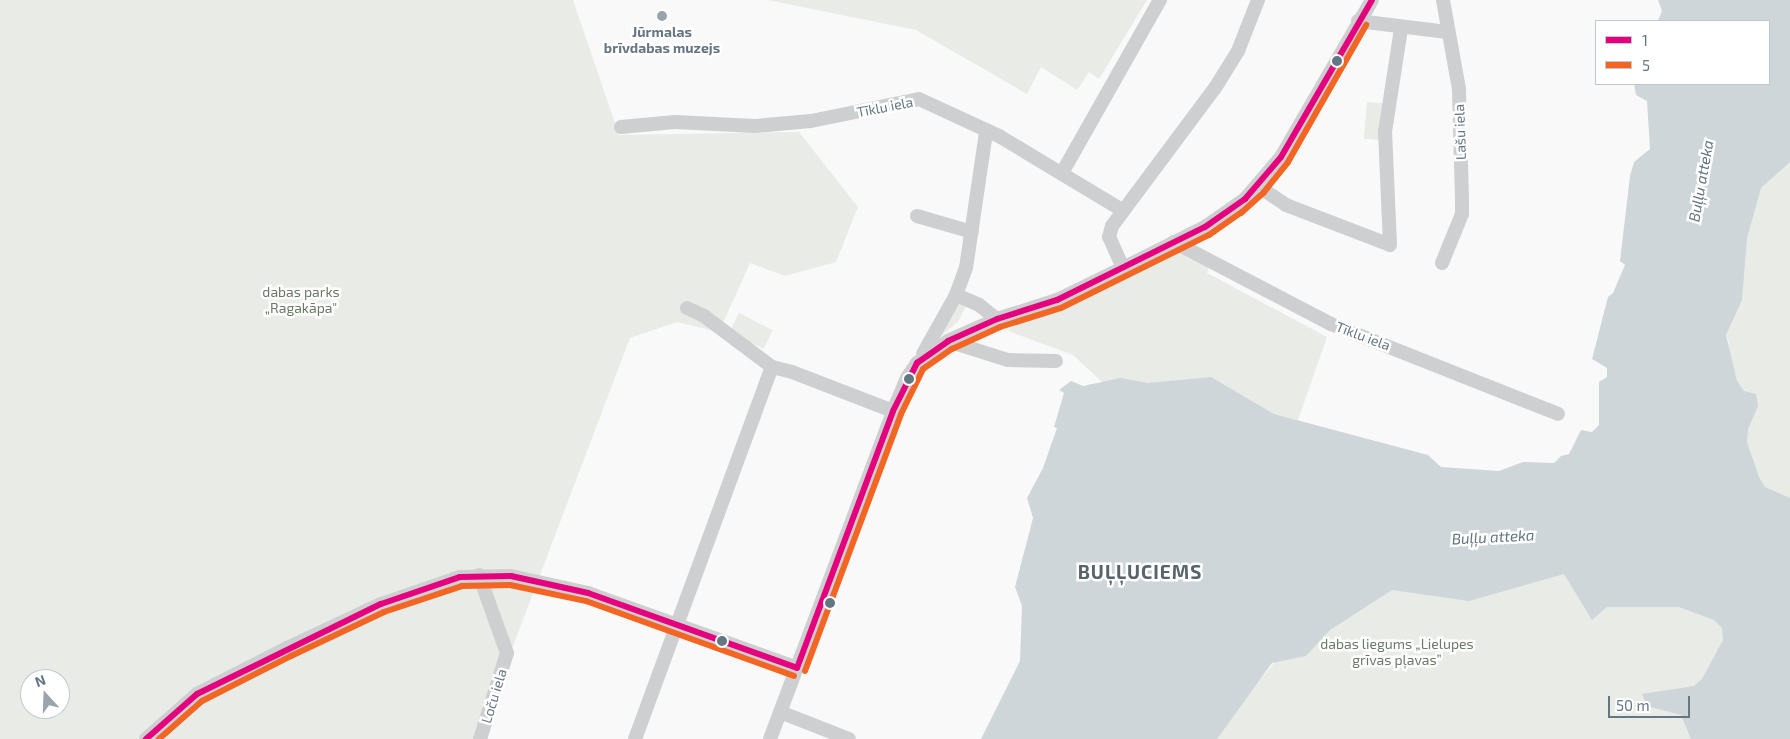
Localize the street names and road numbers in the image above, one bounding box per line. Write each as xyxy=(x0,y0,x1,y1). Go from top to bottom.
street label: Tīklu iela xyxy=(855,93,915,121)
street label: Lašu iela xyxy=(1451,104,1469,160)
street label: Tīklu iela xyxy=(1333,318,1393,354)
street label: Loču iela xyxy=(478,667,510,725)

